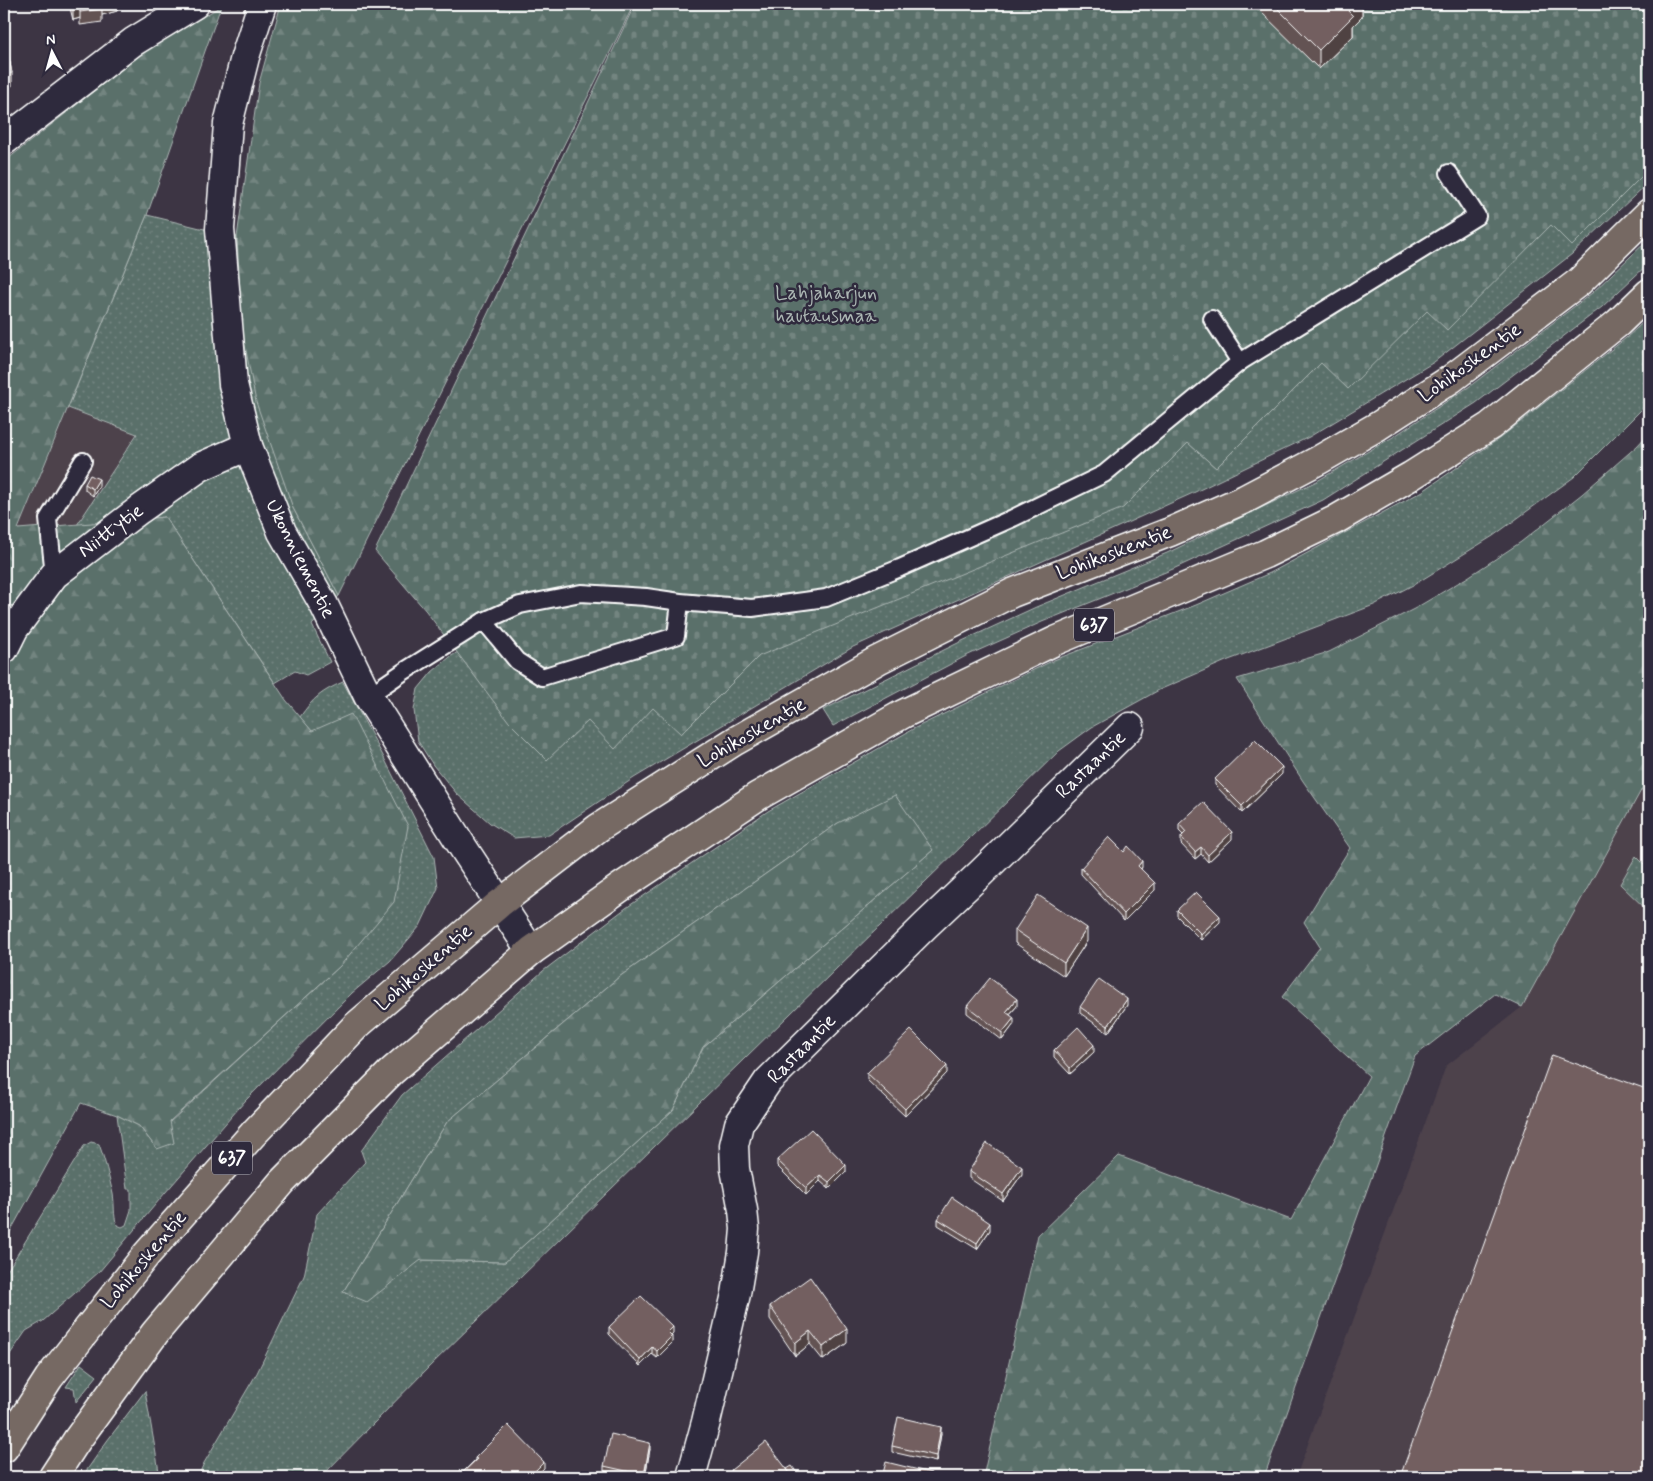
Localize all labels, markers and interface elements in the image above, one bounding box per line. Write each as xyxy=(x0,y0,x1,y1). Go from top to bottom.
north arrow xyxy=(28,28,78,78)
text: N xyxy=(45,31,56,50)
park label: Lahjaharjun hautausmaa xyxy=(775,280,878,330)
street label: Lohikoskentie xyxy=(1413,316,1527,409)
street label: Ukonniementie xyxy=(258,495,342,623)
street label: Niittytie xyxy=(73,497,149,564)
street label: Lohikoskentie xyxy=(1053,519,1175,587)
road number: 637 xyxy=(1074,608,1114,642)
street label: Lohikoskentie xyxy=(693,691,811,775)
street label: Rastaantie xyxy=(1050,725,1132,805)
street label: Lohikoskentie xyxy=(370,918,479,1018)
street label: Rastaantie xyxy=(762,1008,842,1090)
road number: 637 xyxy=(212,1142,252,1174)
street label: Lohikoskentie xyxy=(95,1205,193,1315)

